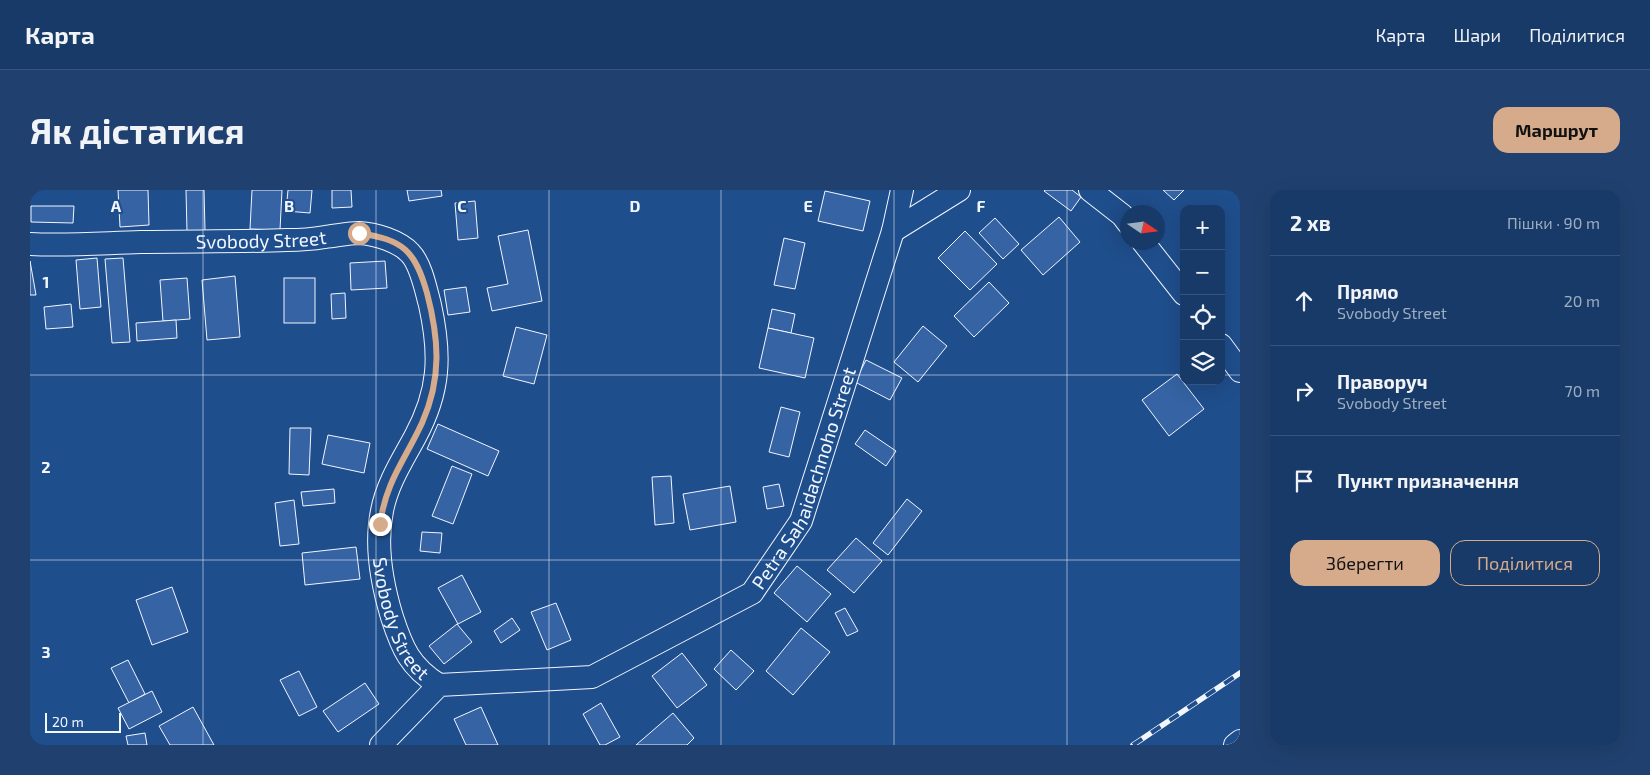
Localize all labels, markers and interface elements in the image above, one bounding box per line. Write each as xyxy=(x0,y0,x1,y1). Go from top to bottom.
text: Карта xyxy=(25,20,95,49)
text: Карта xyxy=(1375,24,1425,46)
text: Шари xyxy=(1453,24,1501,46)
text: Поділитися xyxy=(1529,24,1625,46)
button: Маршрут xyxy=(1493,107,1620,153)
text: Як дістатися xyxy=(30,109,244,151)
text: A xyxy=(111,196,122,215)
text: B xyxy=(284,196,294,215)
text: C xyxy=(457,196,467,215)
text: D xyxy=(630,196,641,215)
text: E xyxy=(803,196,813,215)
text: F xyxy=(977,196,986,215)
north arrow xyxy=(1120,205,1165,250)
map controls xyxy=(1180,205,1225,385)
button: + xyxy=(1180,205,1225,250)
text: 2 хв xyxy=(1290,210,1331,235)
text: Пішки · 90 m xyxy=(1507,213,1600,232)
route start xyxy=(348,222,371,245)
street label: Svobody Street xyxy=(196,225,328,252)
button: − xyxy=(1180,250,1225,295)
text: 1 xyxy=(43,272,49,291)
text: Прямо xyxy=(1337,280,1399,303)
icon: ahead xyxy=(1290,287,1318,315)
text: 20 m xyxy=(1564,291,1600,310)
button: locate xyxy=(1180,295,1225,340)
text: Svobody Street xyxy=(1337,303,1447,322)
button: layers xyxy=(1180,340,1225,385)
street label: Petra Sahaidachnoho Street xyxy=(746,364,860,593)
text: Праворуч xyxy=(1337,370,1428,393)
icon: right xyxy=(1290,377,1318,405)
text: 70 m xyxy=(1565,381,1600,400)
text: Svobody Street xyxy=(1337,393,1447,412)
text: 2 xyxy=(41,457,51,476)
icon: arrive xyxy=(1290,467,1318,495)
text: Пункт призначення xyxy=(1337,469,1519,492)
route end xyxy=(369,513,392,536)
button: Зберегти xyxy=(1290,540,1440,586)
button: Поділитися xyxy=(1450,540,1600,586)
street label: Svobody Street xyxy=(369,556,434,684)
text: 3 xyxy=(41,642,51,661)
scale bar xyxy=(45,710,121,733)
text: 20 m xyxy=(52,713,84,730)

